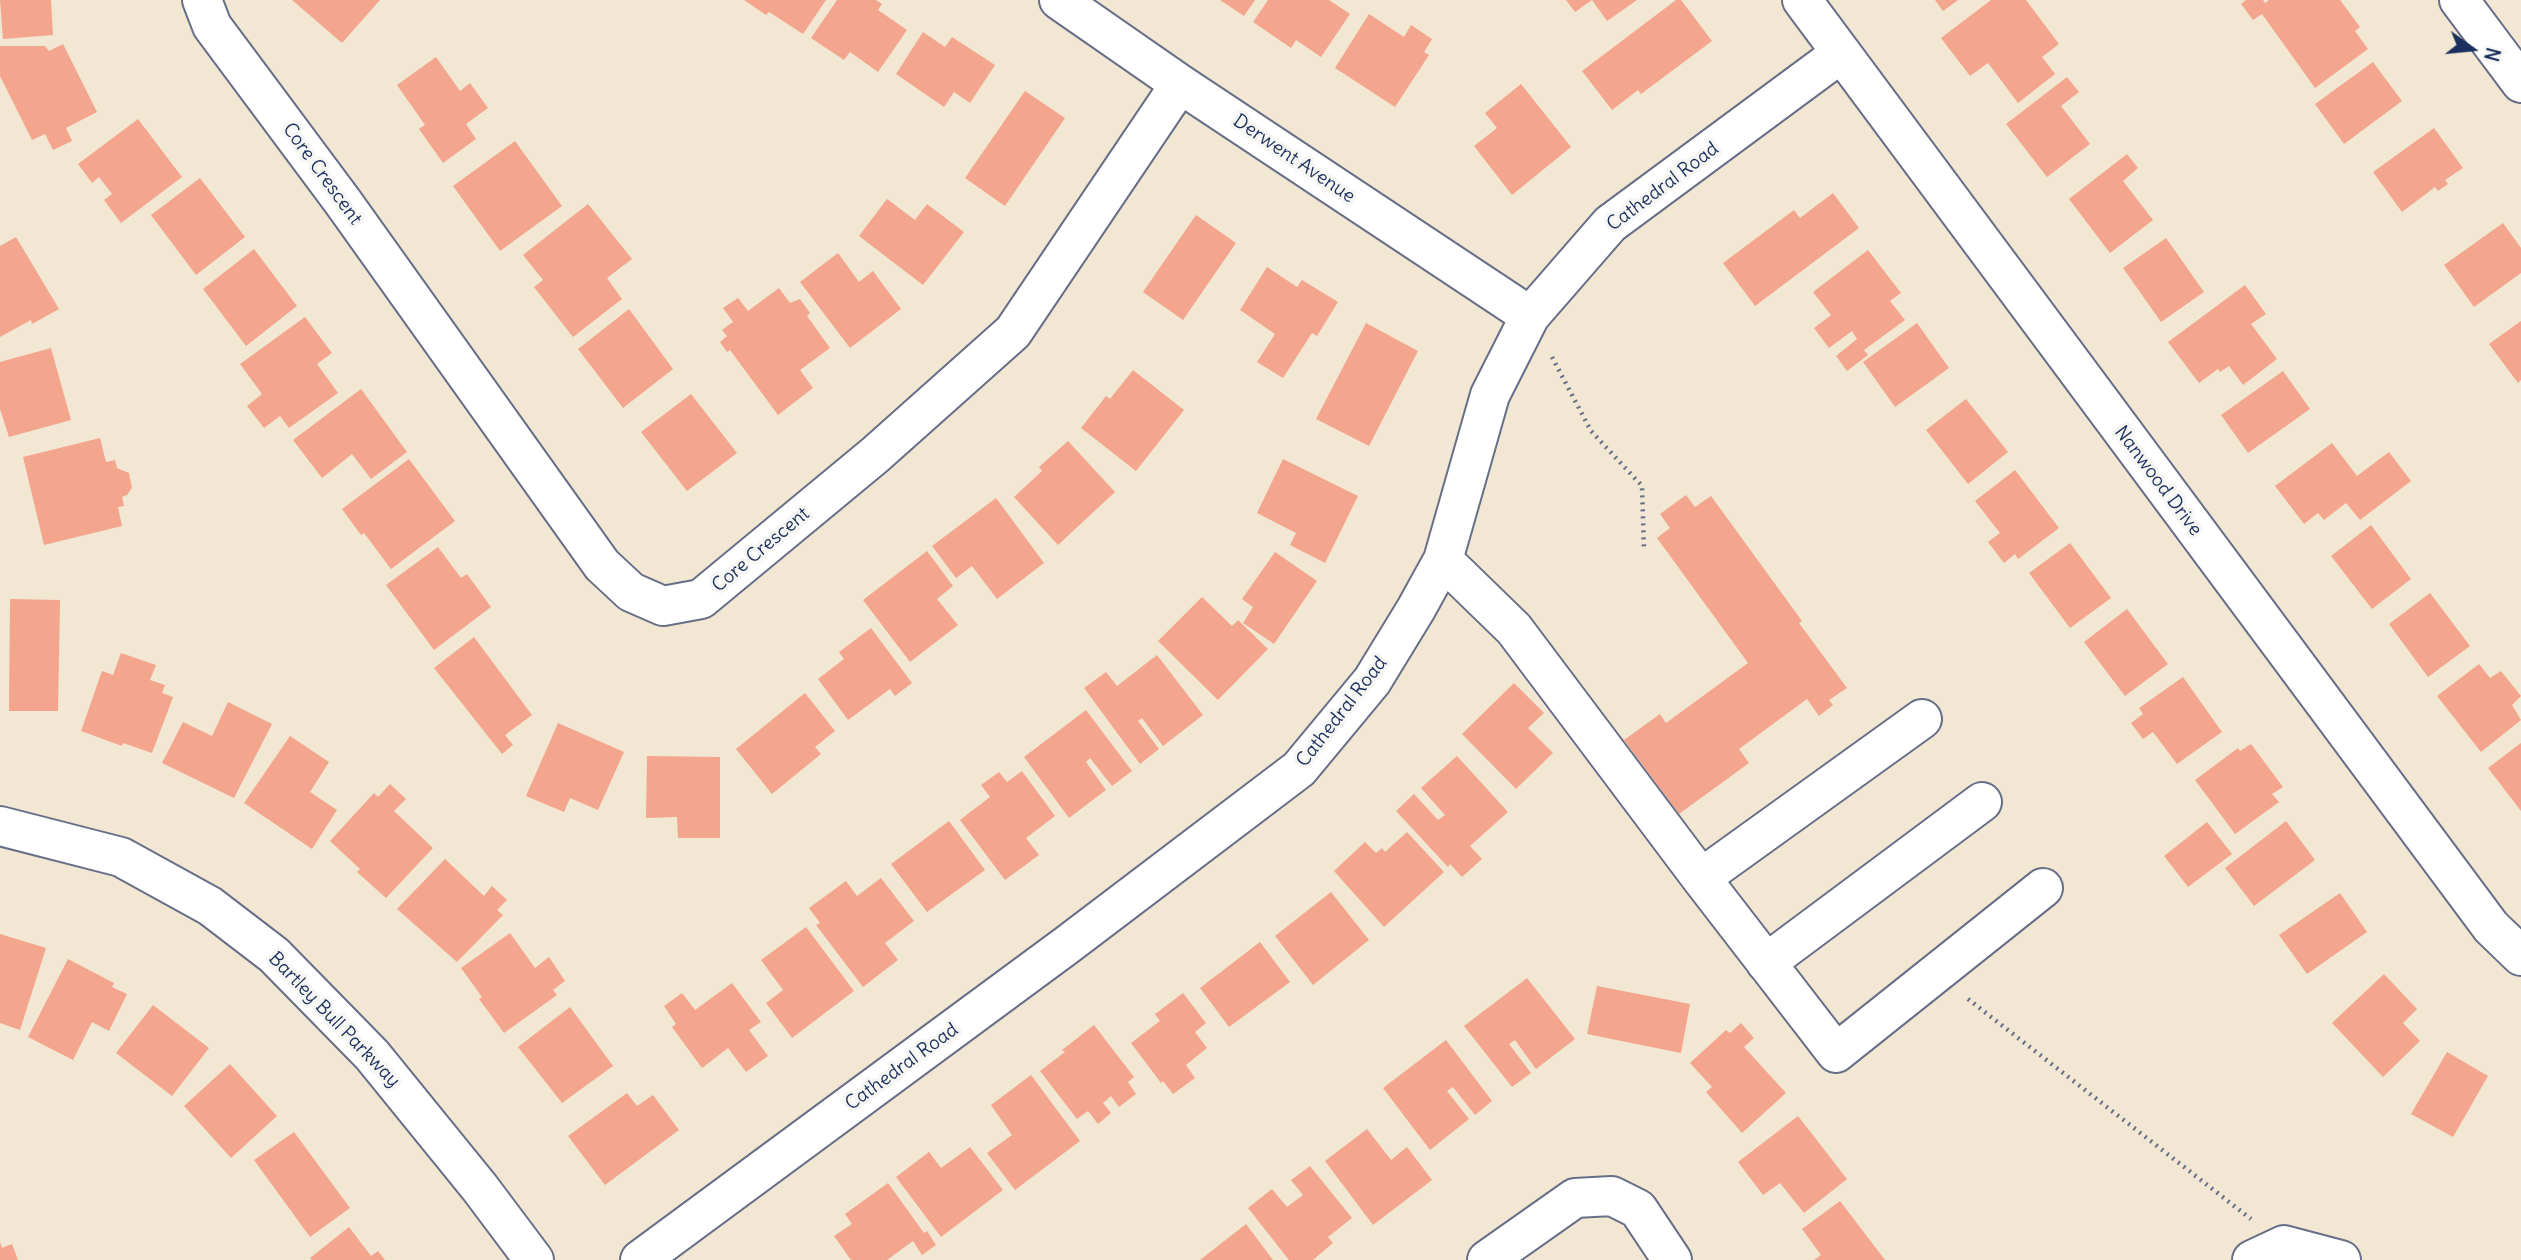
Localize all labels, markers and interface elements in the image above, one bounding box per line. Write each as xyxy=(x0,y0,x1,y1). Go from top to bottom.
north arrow xyxy=(2437,14,2507,84)
text: N xyxy=(2479,45,2506,64)
street label: Derwent Avenue xyxy=(1229,110,1359,208)
street label: Core Crescent xyxy=(277,119,367,229)
street label: Cathedral Road xyxy=(1603,138,1723,236)
street label: Nanwood Drive xyxy=(2109,422,2207,540)
street label: Core Crescent xyxy=(708,503,814,597)
street label: Cathedral Road xyxy=(1292,652,1392,772)
street label: Bartley Bull Parkway xyxy=(263,947,405,1093)
street label: Cathedral Road xyxy=(841,1018,963,1116)

